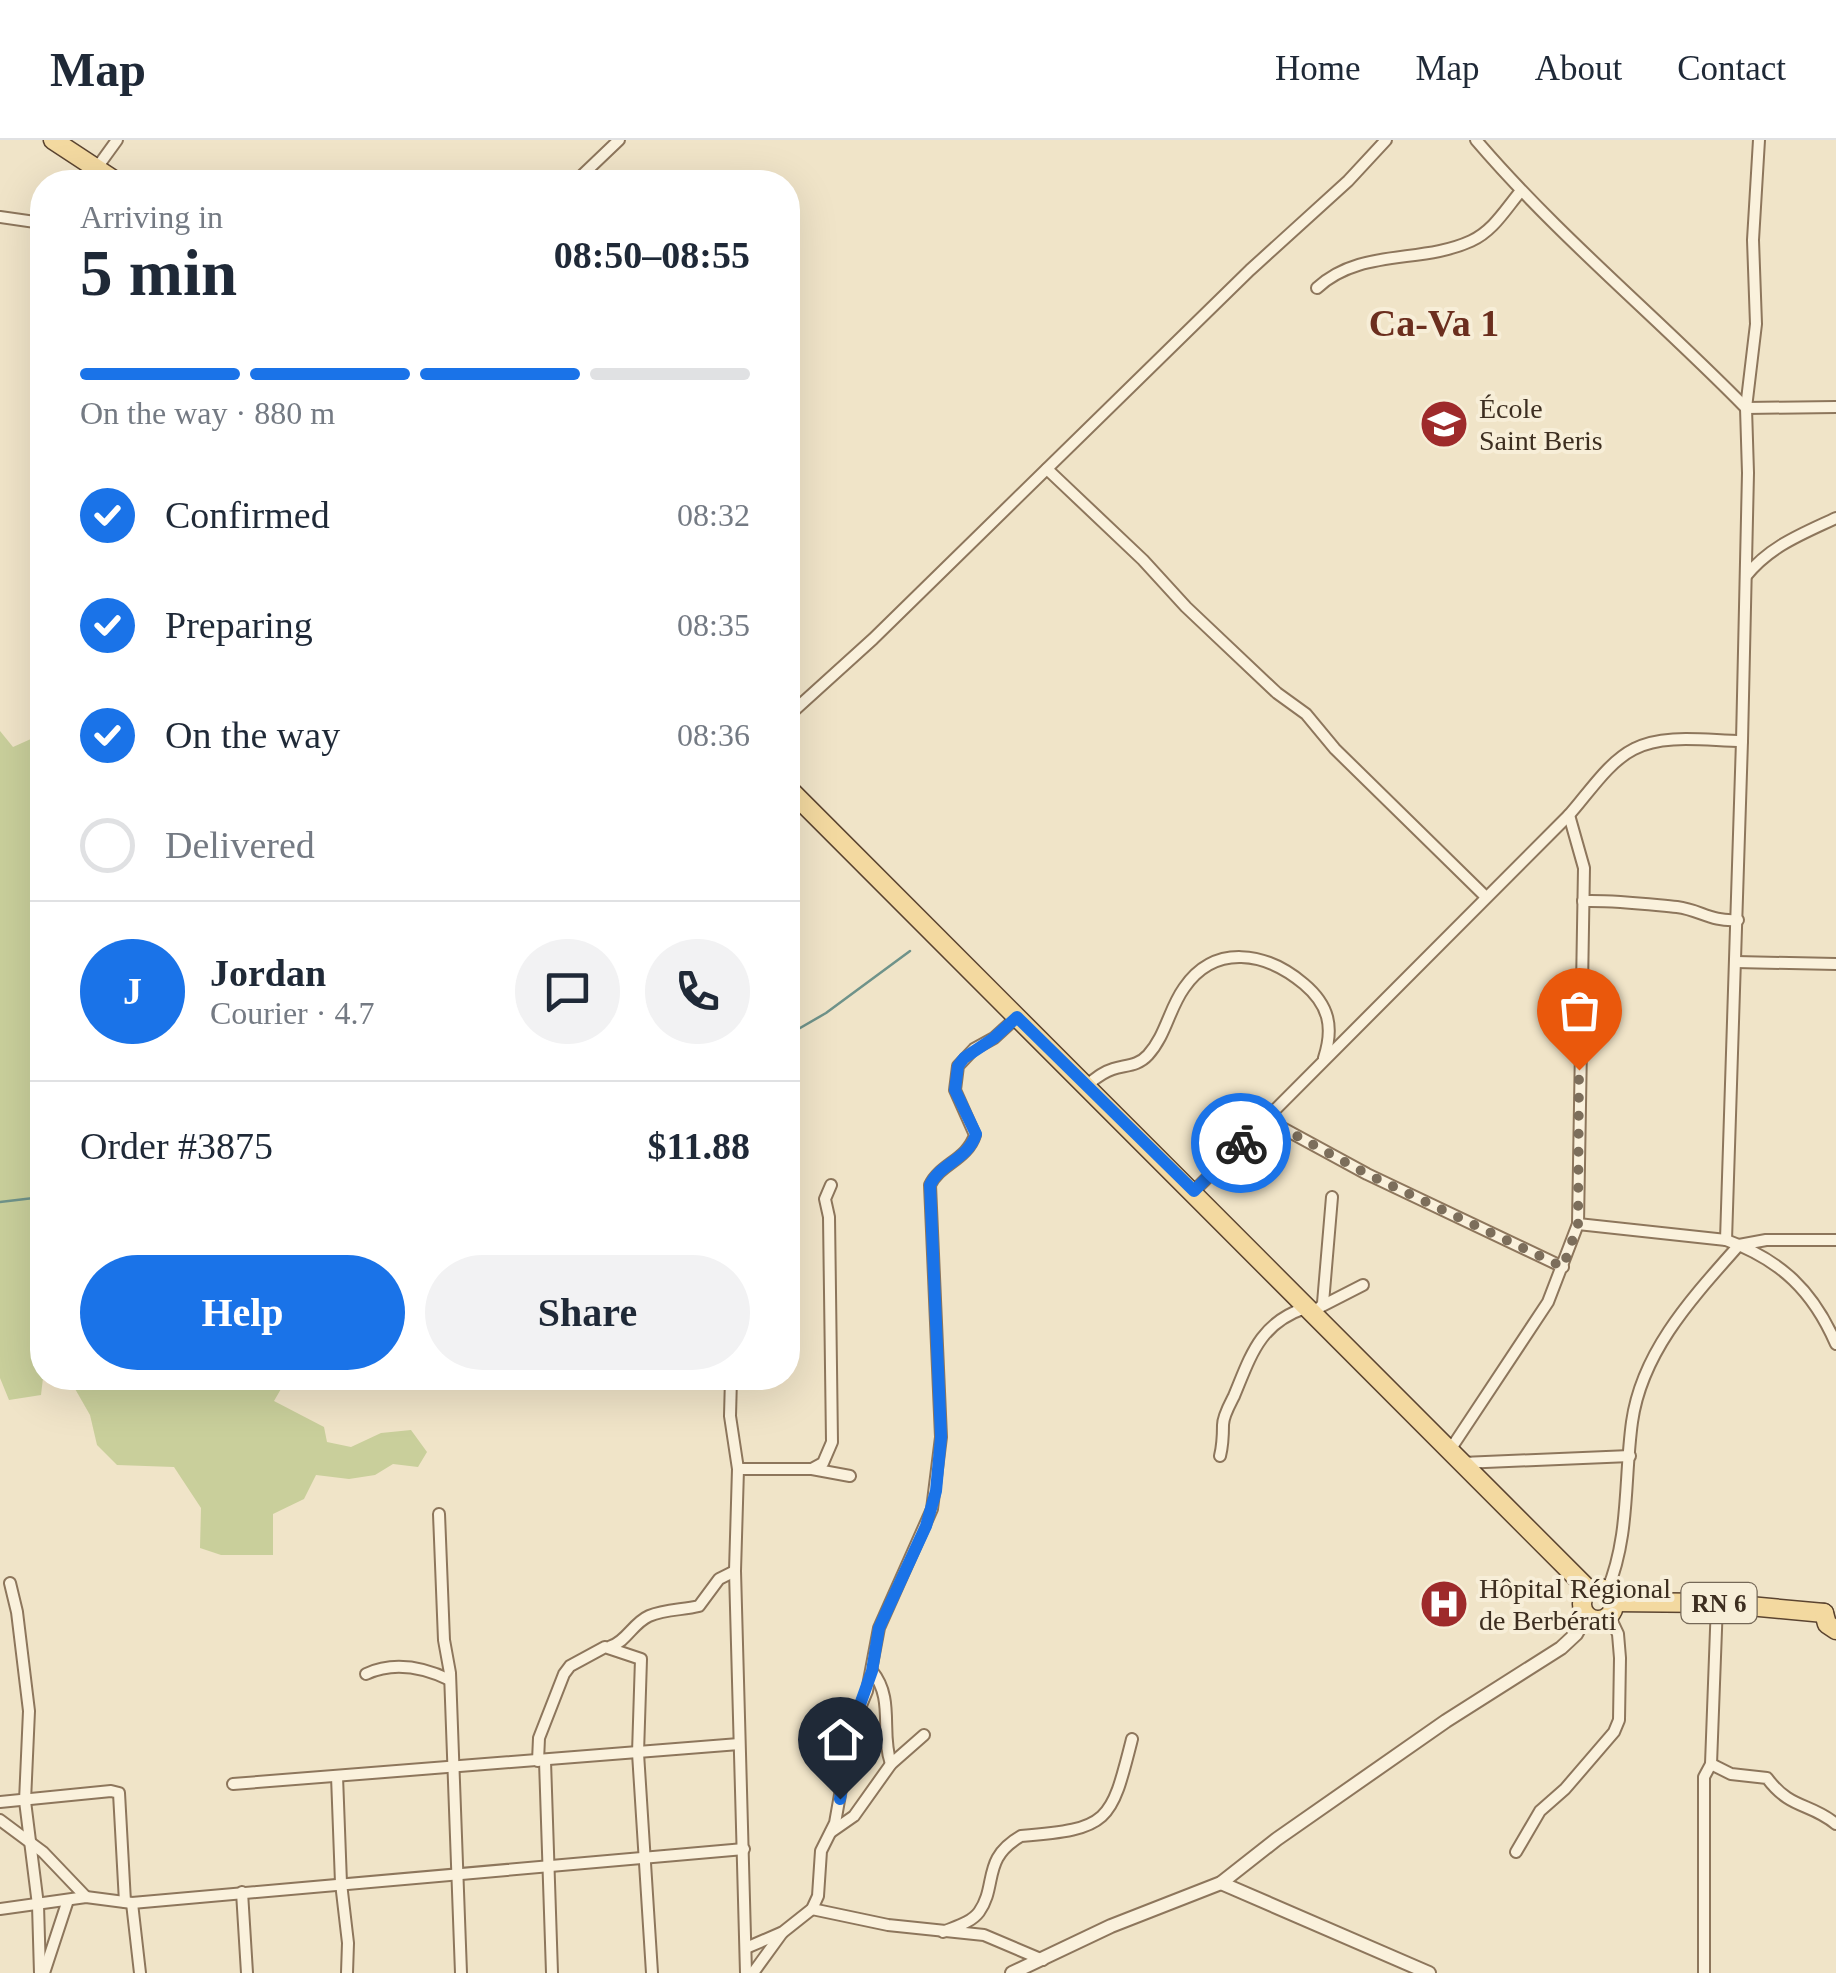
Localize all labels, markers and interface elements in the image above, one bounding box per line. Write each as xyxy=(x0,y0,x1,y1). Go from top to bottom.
text: Map xyxy=(50,43,146,96)
text: Home xyxy=(1275,49,1360,88)
text: Map xyxy=(1415,49,1480,88)
text: About xyxy=(1535,49,1622,88)
text: Contact xyxy=(1677,49,1786,88)
text: Arriving in xyxy=(80,199,223,235)
text: 08:50–08:55 xyxy=(554,234,750,276)
text: 5 min xyxy=(80,237,237,309)
district label: Ca-Va 1 xyxy=(1369,302,1499,344)
place label: École Saint Beris xyxy=(1479,393,1603,456)
text: On the way · 880 m xyxy=(80,395,335,431)
school or university icon: École Saint Beris xyxy=(1418,398,1470,450)
icon: check xyxy=(80,488,135,543)
text: Confirmed xyxy=(165,494,330,536)
text: 08:32 xyxy=(677,497,750,533)
icon: check xyxy=(80,598,135,653)
text: Preparing xyxy=(165,604,313,646)
text: 08:35 xyxy=(677,607,750,643)
icon: check xyxy=(80,708,135,763)
text: On the way xyxy=(165,714,340,756)
text: 08:36 xyxy=(677,717,750,753)
text: Delivered xyxy=(165,824,315,866)
button: chat xyxy=(515,939,620,1044)
button: phone xyxy=(645,939,750,1044)
text: Jordan xyxy=(210,952,326,994)
pin xyxy=(1537,968,1622,1071)
text: J xyxy=(123,970,142,1012)
icon: bag xyxy=(1552,983,1607,1038)
text: Courier · 4.7 xyxy=(210,995,374,1031)
courier xyxy=(1191,1093,1291,1193)
icon: bike xyxy=(1214,1116,1269,1171)
text: Order #3875 xyxy=(80,1125,273,1167)
text: $11.88 xyxy=(648,1125,750,1167)
button: Help xyxy=(80,1255,405,1370)
button: Share xyxy=(425,1255,750,1370)
place label: Hôpital Régional de Berbérati xyxy=(1479,1573,1671,1636)
hospital icon: Hôpital Régional de Berbérati xyxy=(1418,1578,1470,1630)
road number: RN 6 xyxy=(1682,1583,1756,1623)
pin xyxy=(798,1697,883,1800)
icon: home xyxy=(813,1712,868,1767)

